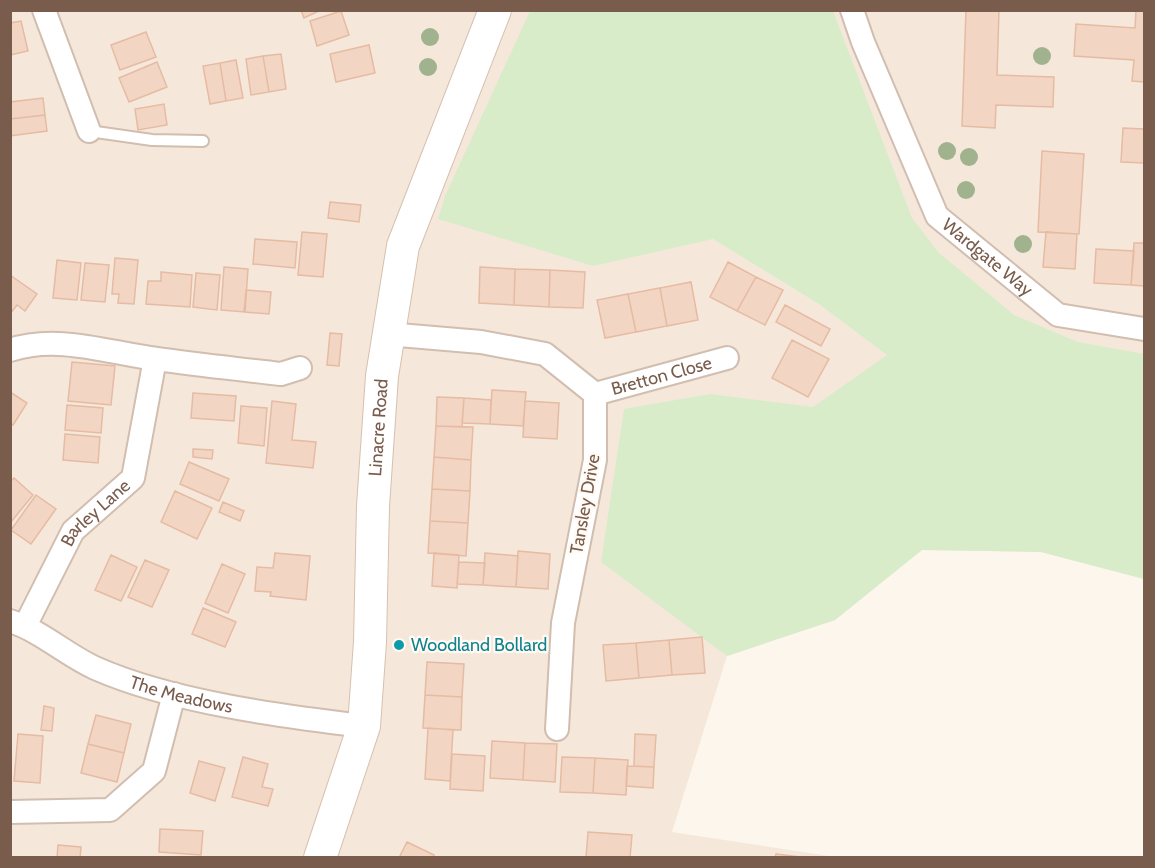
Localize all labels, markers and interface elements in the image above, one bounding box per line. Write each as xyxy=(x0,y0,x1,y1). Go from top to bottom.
street label: Wardgate Way xyxy=(938,214,1037,301)
street label: Bretton Close xyxy=(609,352,714,400)
street label: Linacre Road xyxy=(364,378,393,477)
street label: Tansley Drive xyxy=(565,452,605,556)
street label: Barley Lane xyxy=(56,475,135,550)
place label: Woodland Bollard xyxy=(411,634,547,656)
marker: Woodland Bollard xyxy=(392,638,406,652)
street label: The Meadows xyxy=(127,671,235,718)

